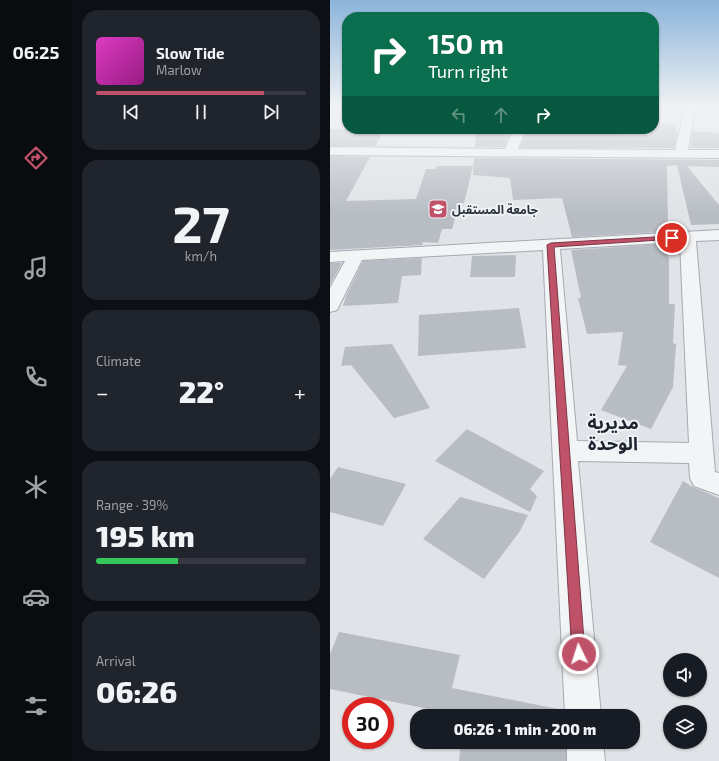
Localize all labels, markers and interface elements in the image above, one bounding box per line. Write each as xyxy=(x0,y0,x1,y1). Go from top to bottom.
text: 150 m xyxy=(428,26,504,60)
icon: right xyxy=(362,28,414,80)
text: 06:25 xyxy=(13,41,60,63)
text: Slow Tide xyxy=(156,44,224,62)
text: Turn right xyxy=(428,60,508,82)
text: Marlow xyxy=(156,62,202,78)
icon: previous xyxy=(120,101,142,123)
icon: pause xyxy=(190,101,212,123)
icon: next xyxy=(260,101,282,123)
icon: left xyxy=(448,104,470,126)
icon: ahead xyxy=(490,104,512,126)
icon: right xyxy=(532,104,554,126)
icon: directions xyxy=(22,144,50,172)
text: 27 xyxy=(172,191,230,253)
school or university icon: جامعة المستقبل xyxy=(427,198,449,220)
place label: جامعة المستقبل xyxy=(452,202,539,217)
pin xyxy=(655,221,689,255)
icon: arrive xyxy=(661,227,683,249)
text: km/h xyxy=(185,248,217,264)
icon: music xyxy=(22,254,50,282)
text: Climate xyxy=(96,353,141,369)
icon: phone xyxy=(22,363,50,391)
text: 22° xyxy=(179,373,224,409)
text: − xyxy=(96,379,109,405)
text: + xyxy=(294,379,306,405)
district label: مديرية الوحدة xyxy=(587,411,639,454)
icon: climate xyxy=(22,473,50,501)
text: Range · 39% xyxy=(96,497,168,513)
text: 195 km xyxy=(96,517,195,553)
icon: car xyxy=(22,583,50,611)
position arrow xyxy=(558,633,600,675)
text: Arrival xyxy=(96,653,136,669)
map controls xyxy=(663,653,707,749)
button: sound xyxy=(663,653,707,697)
text: 06:26 xyxy=(96,673,177,709)
icon: filters xyxy=(22,692,50,720)
speed limit sign: 30 xyxy=(342,697,394,749)
button: layers xyxy=(663,705,707,749)
text: 06:26 · 1 min · 200 m xyxy=(454,720,596,738)

